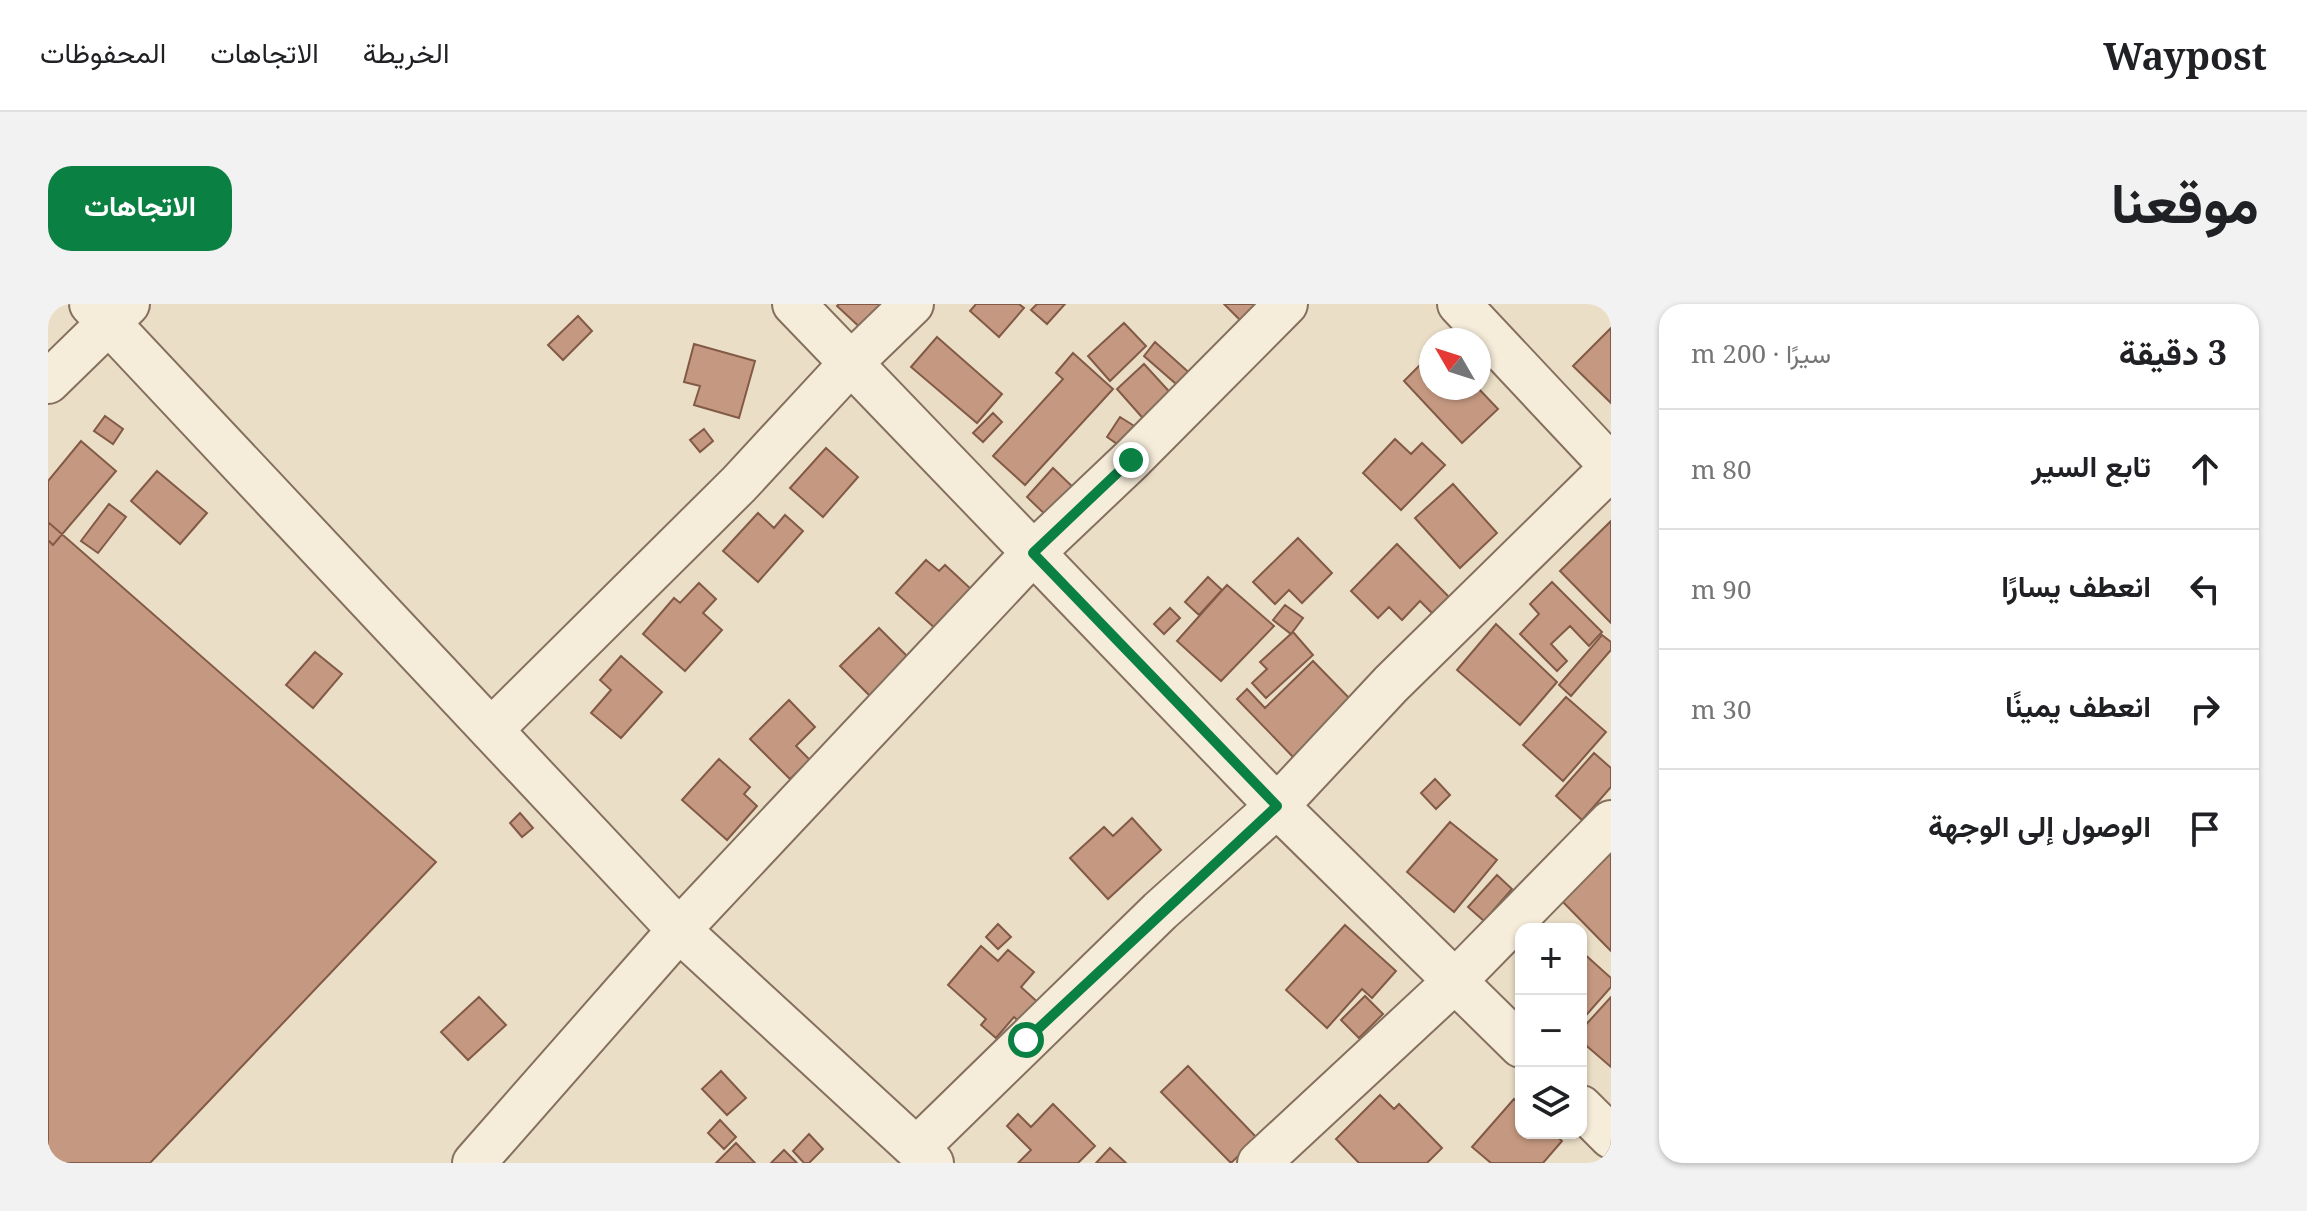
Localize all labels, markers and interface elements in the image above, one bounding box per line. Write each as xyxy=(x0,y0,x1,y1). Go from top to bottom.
text: Waypost xyxy=(2103,29,2267,81)
text: المحفوظات xyxy=(40,33,166,71)
text: الاتجاهات xyxy=(210,33,319,71)
text: الخريطة xyxy=(363,33,449,71)
text: موقعنا xyxy=(2111,163,2259,239)
button: الاتجاهات xyxy=(48,166,232,251)
north arrow xyxy=(1419,328,1491,400)
text: 3 دقيقة xyxy=(2119,329,2227,375)
text: سيرًا · 200 m xyxy=(1691,335,1831,371)
route end xyxy=(1113,442,1149,478)
text: تابع السير xyxy=(2031,445,2151,486)
icon: ahead xyxy=(2183,447,2227,491)
text: 80 m xyxy=(1691,451,1751,487)
text: انعطف يسارًا xyxy=(2001,565,2151,606)
icon: left xyxy=(2183,567,2227,611)
text: 90 m xyxy=(1691,571,1751,607)
text: انعطف يمينًا xyxy=(2005,685,2151,726)
icon: right xyxy=(2183,687,2227,731)
text: 30 m xyxy=(1691,691,1751,727)
text: الوصول إلى الوجهة xyxy=(1928,805,2151,846)
icon: arrive xyxy=(2183,807,2227,851)
map controls xyxy=(1515,923,1587,1139)
button: + xyxy=(1515,923,1587,995)
button: − xyxy=(1515,995,1587,1067)
route start xyxy=(1008,1022,1044,1058)
button: layers xyxy=(1515,1067,1587,1139)

